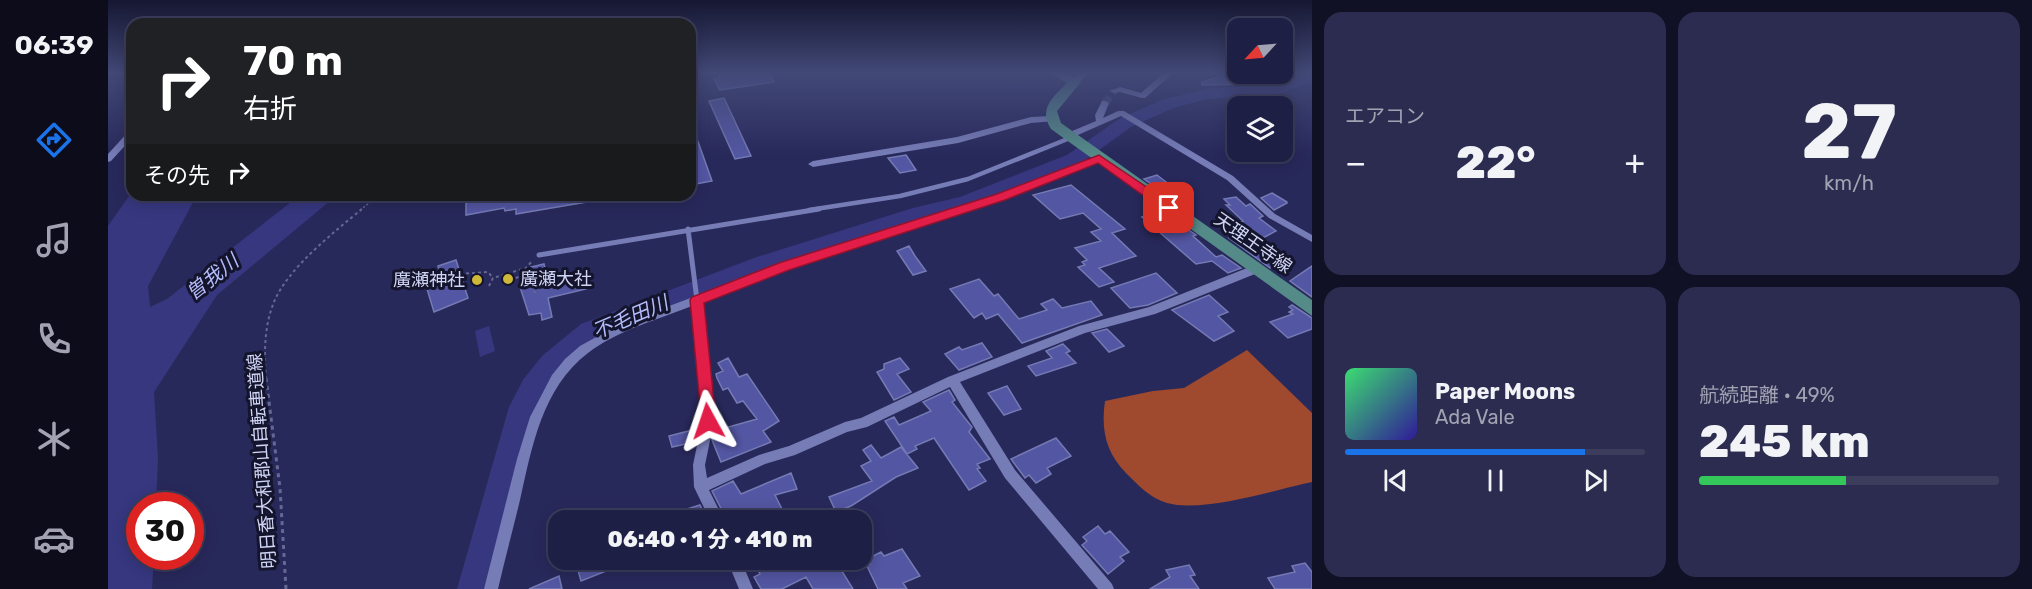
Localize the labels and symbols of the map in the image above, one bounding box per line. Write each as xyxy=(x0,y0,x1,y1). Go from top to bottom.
north arrow xyxy=(1227,18,1293,84)
pin xyxy=(1143,182,1194,233)
street label: 天理王寺線 xyxy=(1210,208,1296,278)
water label: 曽我川 xyxy=(181,248,245,305)
place label: 廣瀬大社 xyxy=(520,268,592,290)
place label: 廣瀬神社 xyxy=(393,269,465,291)
marker: 廣瀬大社 xyxy=(501,272,515,286)
marker: 廣瀬神社 xyxy=(470,273,484,287)
water label: 不毛田川 xyxy=(588,290,673,344)
street label: 明日香大和郡山自転車道線 xyxy=(243,352,281,570)
position arrow xyxy=(676,389,740,453)
speed limit sign: 30 xyxy=(126,492,204,570)

